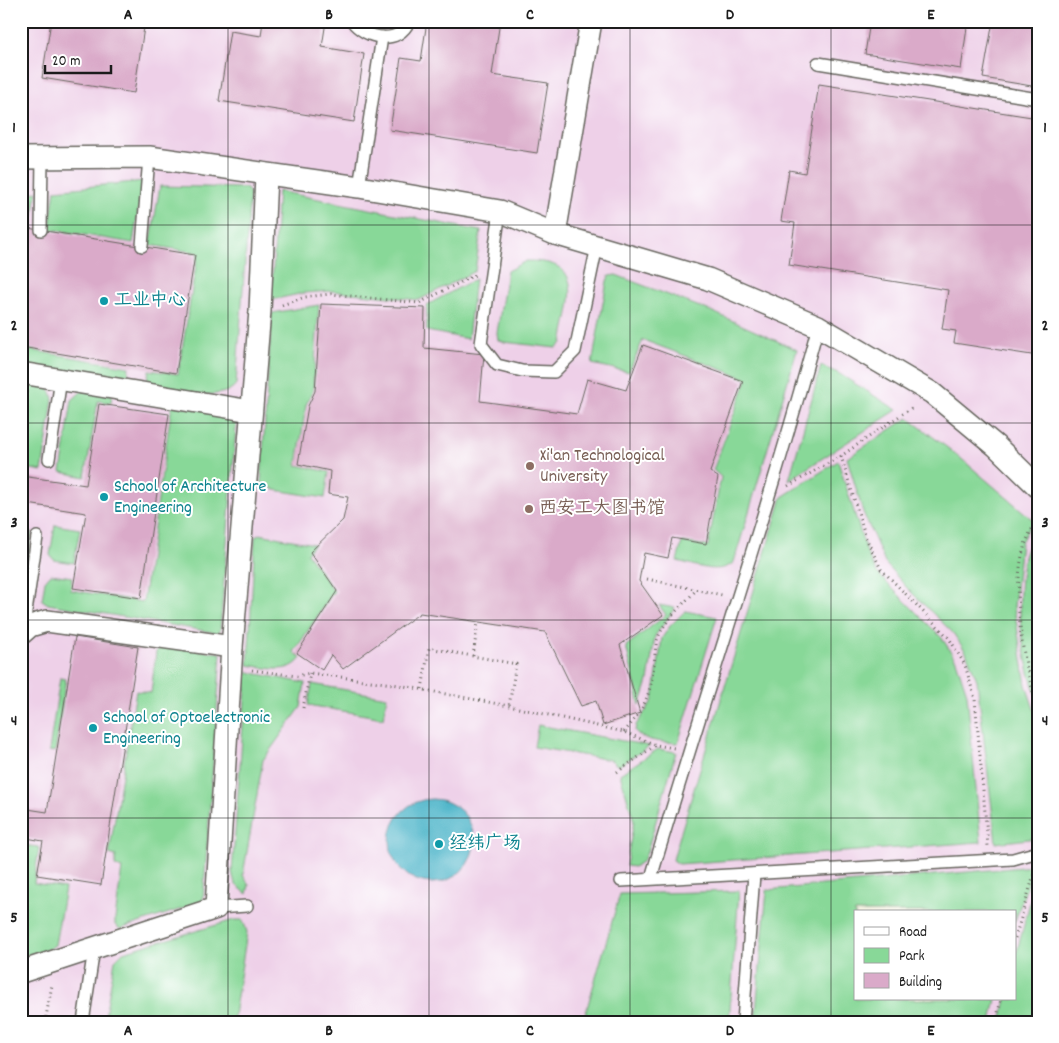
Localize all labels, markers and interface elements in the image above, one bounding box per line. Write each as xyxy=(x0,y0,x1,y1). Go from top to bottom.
text: A xyxy=(124,4,133,27)
text: B xyxy=(325,4,333,27)
text: C xyxy=(526,4,534,27)
text: D xyxy=(726,4,735,27)
text: E xyxy=(927,4,935,27)
scale bar xyxy=(45,42,111,74)
text: 20 m xyxy=(52,51,80,73)
text: 1 xyxy=(12,117,16,140)
text: 1 xyxy=(1043,117,1047,140)
place label: 工业中心 xyxy=(114,289,186,314)
marker: 工业中心 xyxy=(98,295,110,307)
text: 2 xyxy=(11,315,18,338)
text: 2 xyxy=(1042,315,1049,338)
place label: Xi'an Technological University xyxy=(540,444,665,490)
marker: Xi'an Technological University xyxy=(524,460,536,472)
place label: School of Architecture Engineering xyxy=(114,475,266,521)
marker: School of Architecture Engineering xyxy=(98,491,110,503)
place label: 西安工大图书馆 xyxy=(539,497,665,522)
marker: 西安工大图书馆 xyxy=(523,503,535,515)
text: 3 xyxy=(10,512,18,535)
text: 3 xyxy=(1041,512,1049,535)
place label: School of Optoelectronic Engineering xyxy=(103,706,270,752)
text: 4 xyxy=(11,710,17,733)
text: 4 xyxy=(1042,710,1048,733)
marker: School of Optoelectronic Engineering xyxy=(87,722,99,734)
place label: 经纬广场 xyxy=(449,832,521,857)
marker: 经纬广场 xyxy=(433,838,445,850)
text: 5 xyxy=(10,907,18,930)
text: 5 xyxy=(1041,907,1049,930)
legend xyxy=(854,910,1016,1000)
text: Road xyxy=(899,922,927,944)
text: Park xyxy=(899,946,925,968)
text: Building xyxy=(899,972,942,994)
text: A xyxy=(124,1020,133,1043)
text: B xyxy=(325,1020,333,1043)
text: C xyxy=(526,1020,534,1043)
text: D xyxy=(726,1020,735,1043)
text: E xyxy=(927,1020,935,1043)

